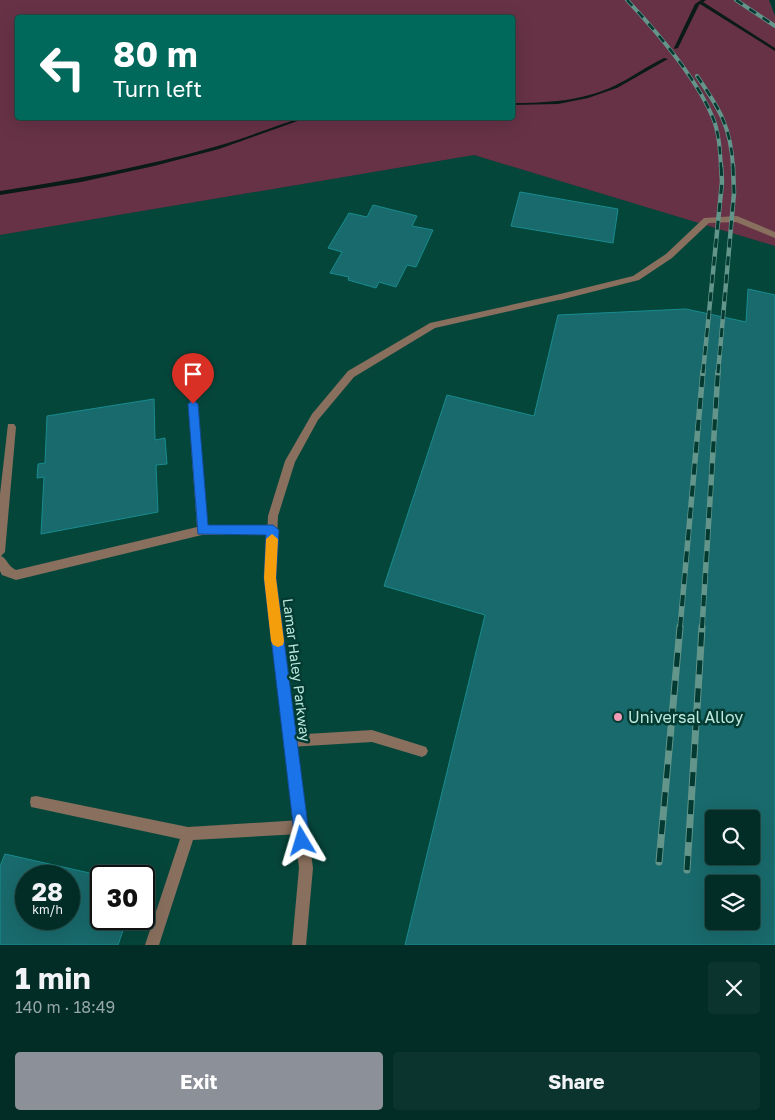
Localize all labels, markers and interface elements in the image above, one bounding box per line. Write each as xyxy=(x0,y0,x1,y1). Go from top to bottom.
text: 80 m xyxy=(113,33,198,75)
icon: left xyxy=(30,35,95,100)
text: Turn left xyxy=(113,75,202,102)
pin xyxy=(172,353,214,404)
icon: arrive xyxy=(179,360,207,388)
street label: Lamar Haley Parkway xyxy=(280,597,314,743)
place label: Universal Alloy xyxy=(628,707,743,727)
marker: Universal Alloy xyxy=(612,711,624,723)
map controls xyxy=(705,810,760,930)
button: search xyxy=(705,810,760,865)
position arrow xyxy=(275,814,327,866)
speed limit sign: 30 xyxy=(90,865,155,930)
button: layers xyxy=(705,875,760,930)
text: 28 xyxy=(32,876,63,907)
text: km/h xyxy=(32,902,63,917)
text: 1 min xyxy=(15,960,91,996)
button: close xyxy=(708,962,760,1014)
text: 140 m · 18:49 xyxy=(15,997,115,1017)
button: Exit xyxy=(15,1052,383,1110)
button: Share xyxy=(393,1052,760,1110)

